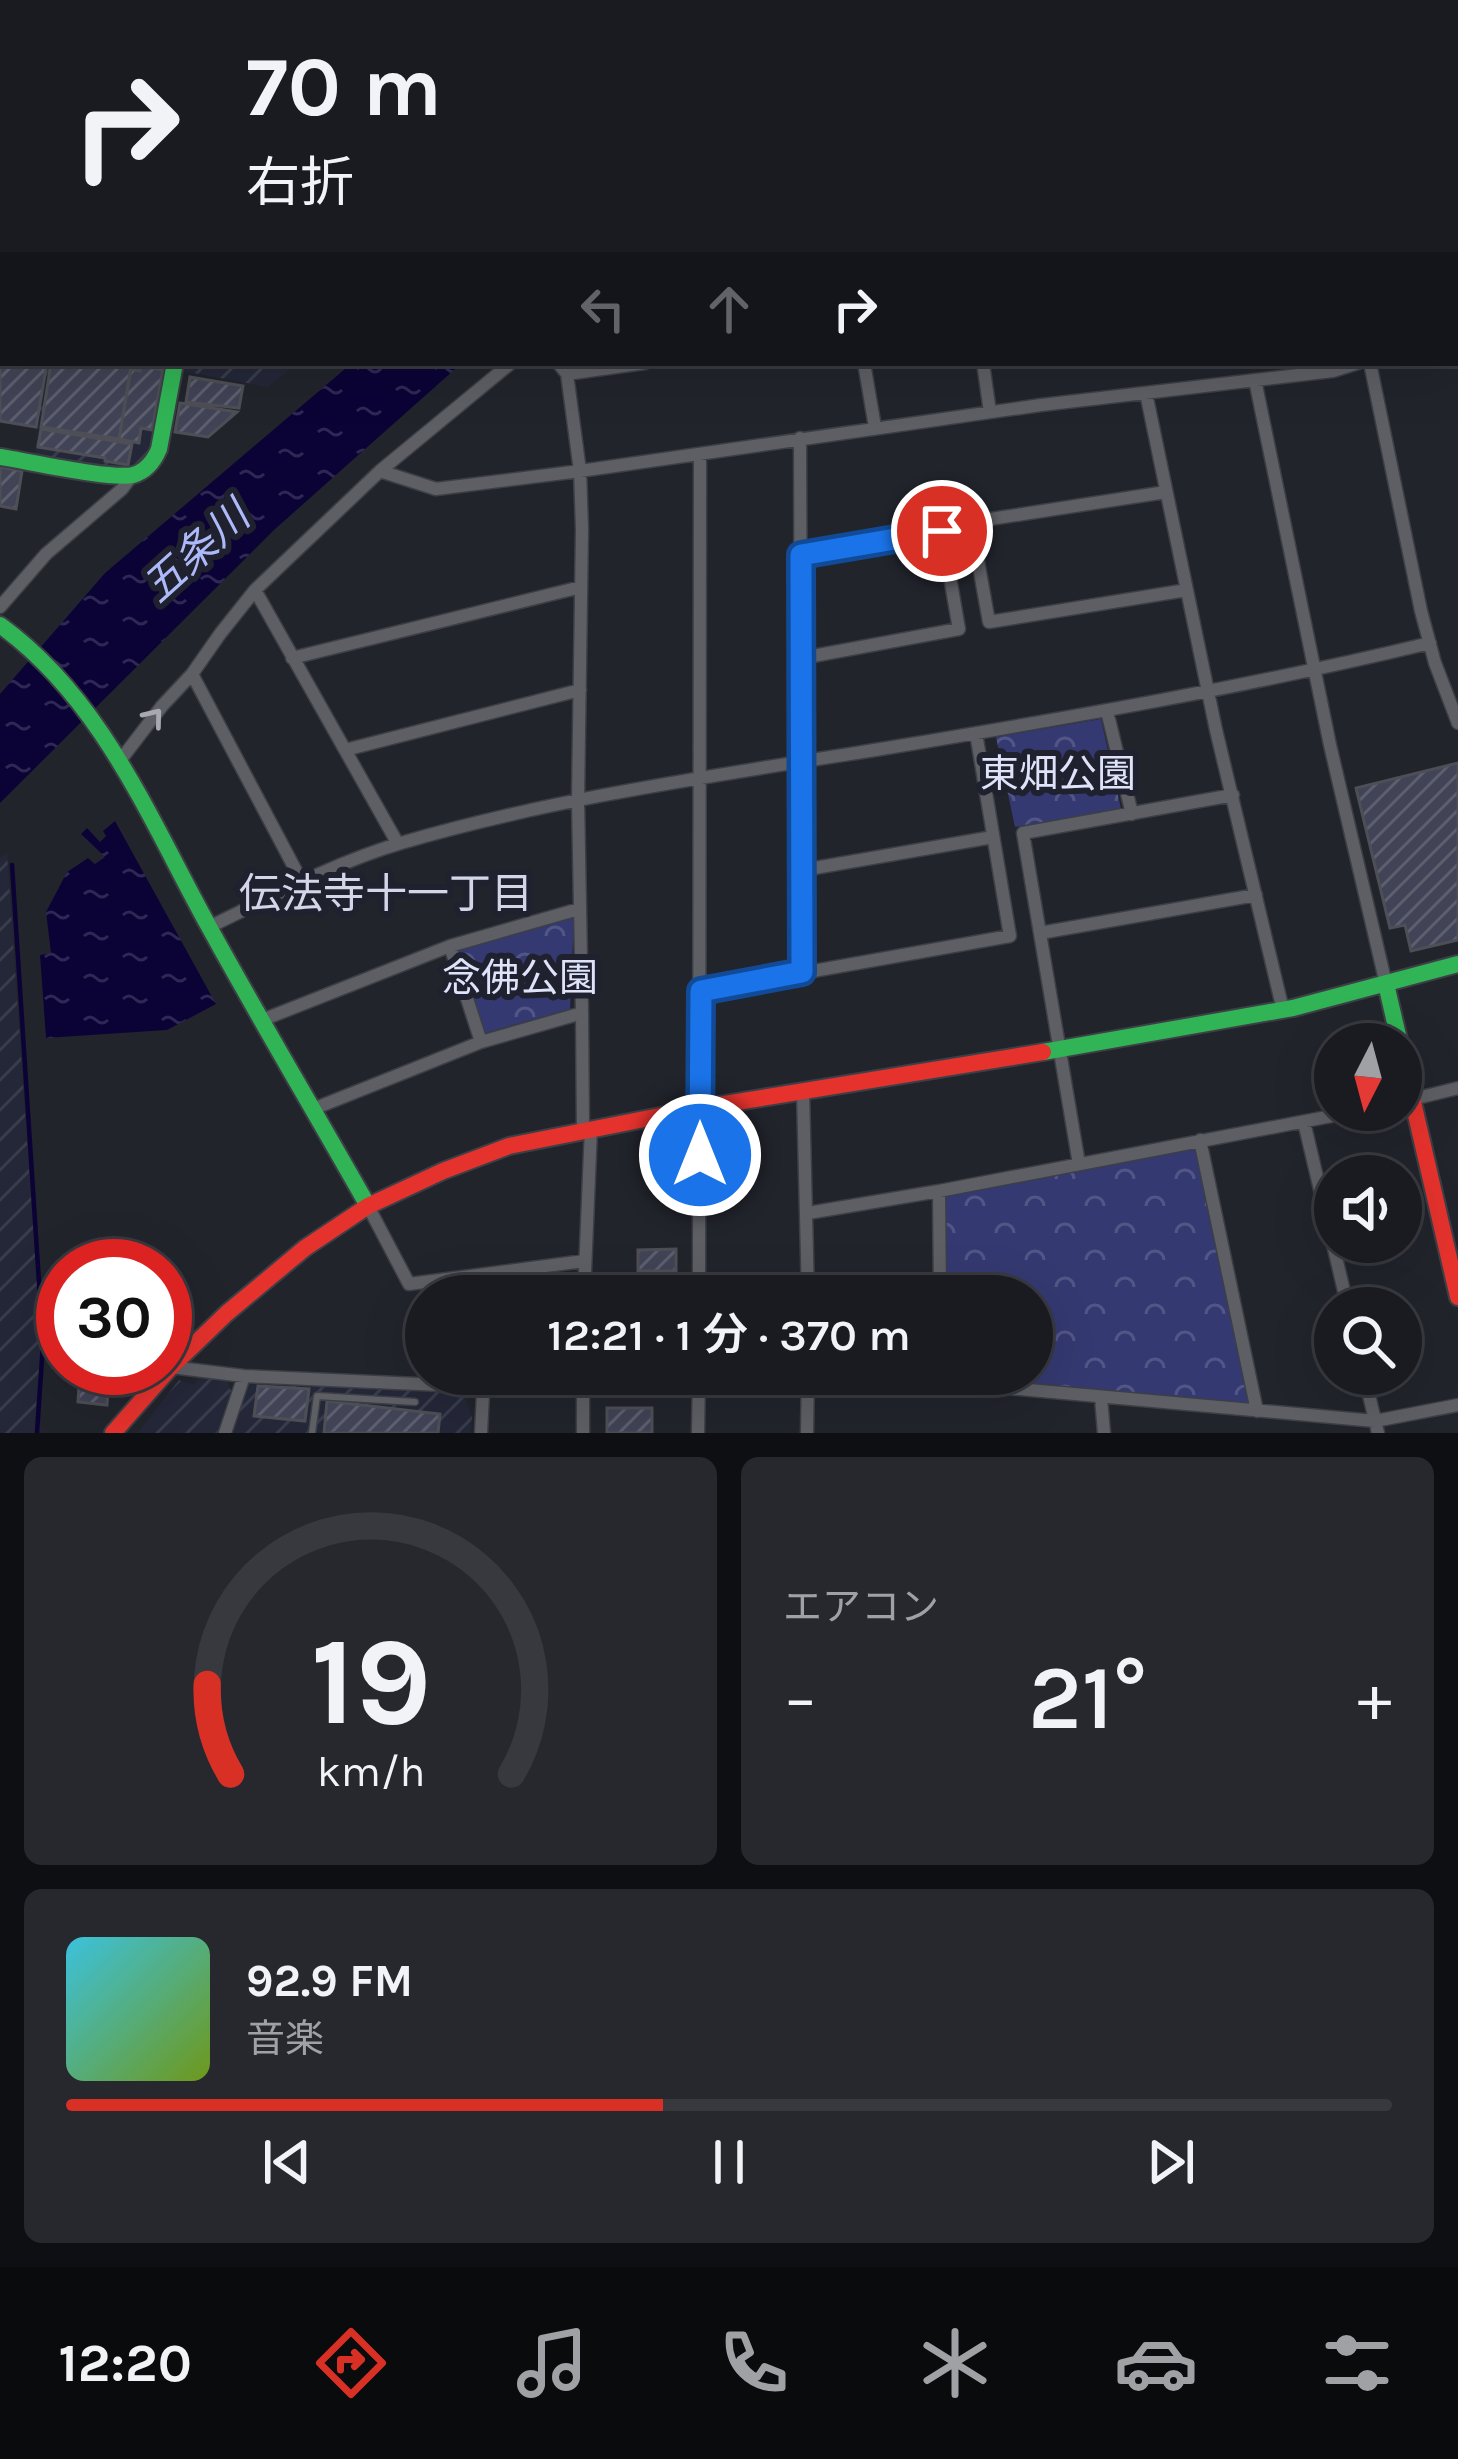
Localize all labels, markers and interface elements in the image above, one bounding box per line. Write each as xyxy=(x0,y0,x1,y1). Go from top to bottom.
text: 70 m xyxy=(246,38,442,136)
icon: right xyxy=(48,48,204,204)
text: 右折 xyxy=(246,151,354,215)
icon: left xyxy=(570,276,636,342)
icon: ahead xyxy=(696,276,762,342)
icon: right xyxy=(822,276,888,342)
pin xyxy=(891,480,993,582)
water label: 五条川 xyxy=(132,488,262,612)
icon: arrive xyxy=(909,498,975,564)
one-way arrow xyxy=(140,709,161,731)
park label: 東畑公園 xyxy=(980,751,1136,797)
district label: 伝法寺十一丁目 xyxy=(239,869,533,919)
park label: 念佛公園 xyxy=(442,955,598,1001)
north arrow xyxy=(1314,1023,1422,1131)
map controls xyxy=(1314,1023,1422,1395)
position arrow xyxy=(637,1092,763,1218)
button: sound xyxy=(1314,1155,1422,1263)
speed limit sign: 30 xyxy=(36,1239,192,1395)
button: search xyxy=(1314,1287,1422,1395)
text: 12:21 · 1 分 · 370 m xyxy=(547,1309,911,1361)
text: エアコン xyxy=(783,1584,939,1630)
text: 19 xyxy=(310,1609,431,1754)
text: 21° xyxy=(1028,1645,1147,1751)
text: − xyxy=(783,1659,818,1737)
text: + xyxy=(1357,1659,1392,1737)
text: km/h xyxy=(316,1747,425,1797)
text: 92.9 FM xyxy=(246,1955,413,2007)
text: 音楽 xyxy=(246,2016,324,2062)
icon: previous xyxy=(254,2129,320,2195)
icon: pause xyxy=(696,2129,762,2195)
icon: next xyxy=(1138,2129,1204,2195)
icon: directions xyxy=(309,2321,393,2405)
icon: music xyxy=(510,2321,594,2405)
icon: phone xyxy=(712,2321,796,2405)
icon: climate xyxy=(913,2321,997,2405)
icon: car xyxy=(1114,2321,1198,2405)
icon: filters xyxy=(1315,2321,1399,2405)
text: 12:20 xyxy=(59,2331,192,2395)

